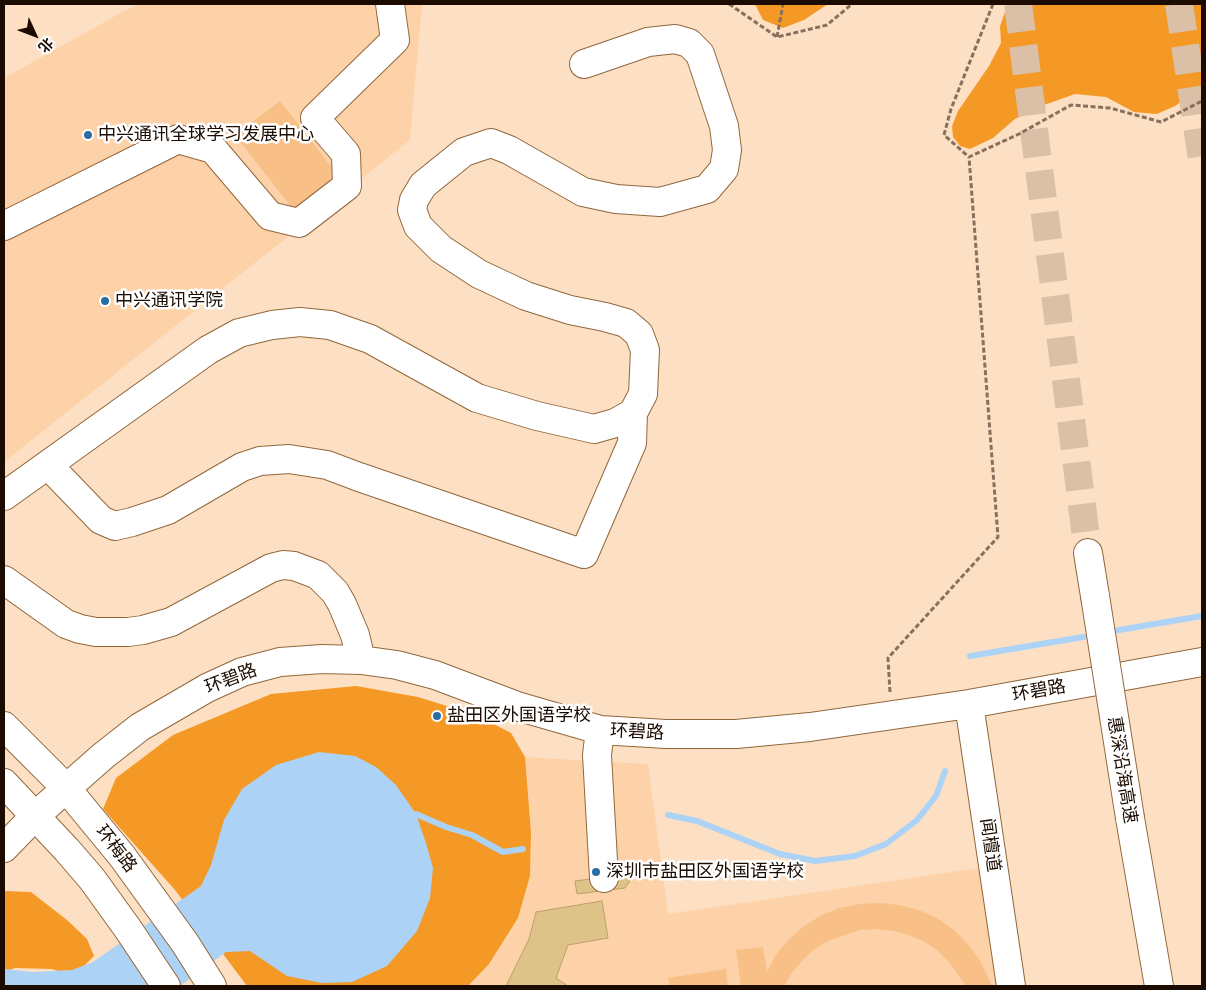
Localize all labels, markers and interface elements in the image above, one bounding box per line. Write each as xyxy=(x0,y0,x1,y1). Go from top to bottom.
north arrow xyxy=(10,10,60,60)
text: 北 xyxy=(35,34,57,56)
place label: 中兴通讯全球学习发展中心 xyxy=(98,124,314,146)
marker: 中兴通讯全球学习发展中心 xyxy=(82,129,94,141)
place label: 中兴通讯学院 xyxy=(115,290,223,312)
marker: 中兴通讯学院 xyxy=(99,295,111,307)
street label: 环碧路 xyxy=(202,659,260,699)
street label: 环碧路 xyxy=(1011,676,1067,706)
place label: 盐田区外国语学校 xyxy=(447,705,591,727)
marker: 盐田区外国语学校 xyxy=(431,710,443,722)
street label: 惠深沿海高速 xyxy=(1103,715,1141,825)
street label: 环碧路 xyxy=(609,720,665,744)
street label: 闻檀道 xyxy=(976,817,1004,873)
street label: 环梅路 xyxy=(91,821,141,877)
place label: 深圳市盐田区外国语学校 xyxy=(606,861,804,883)
marker: 深圳市盐田区外国语学校 xyxy=(590,866,602,878)

